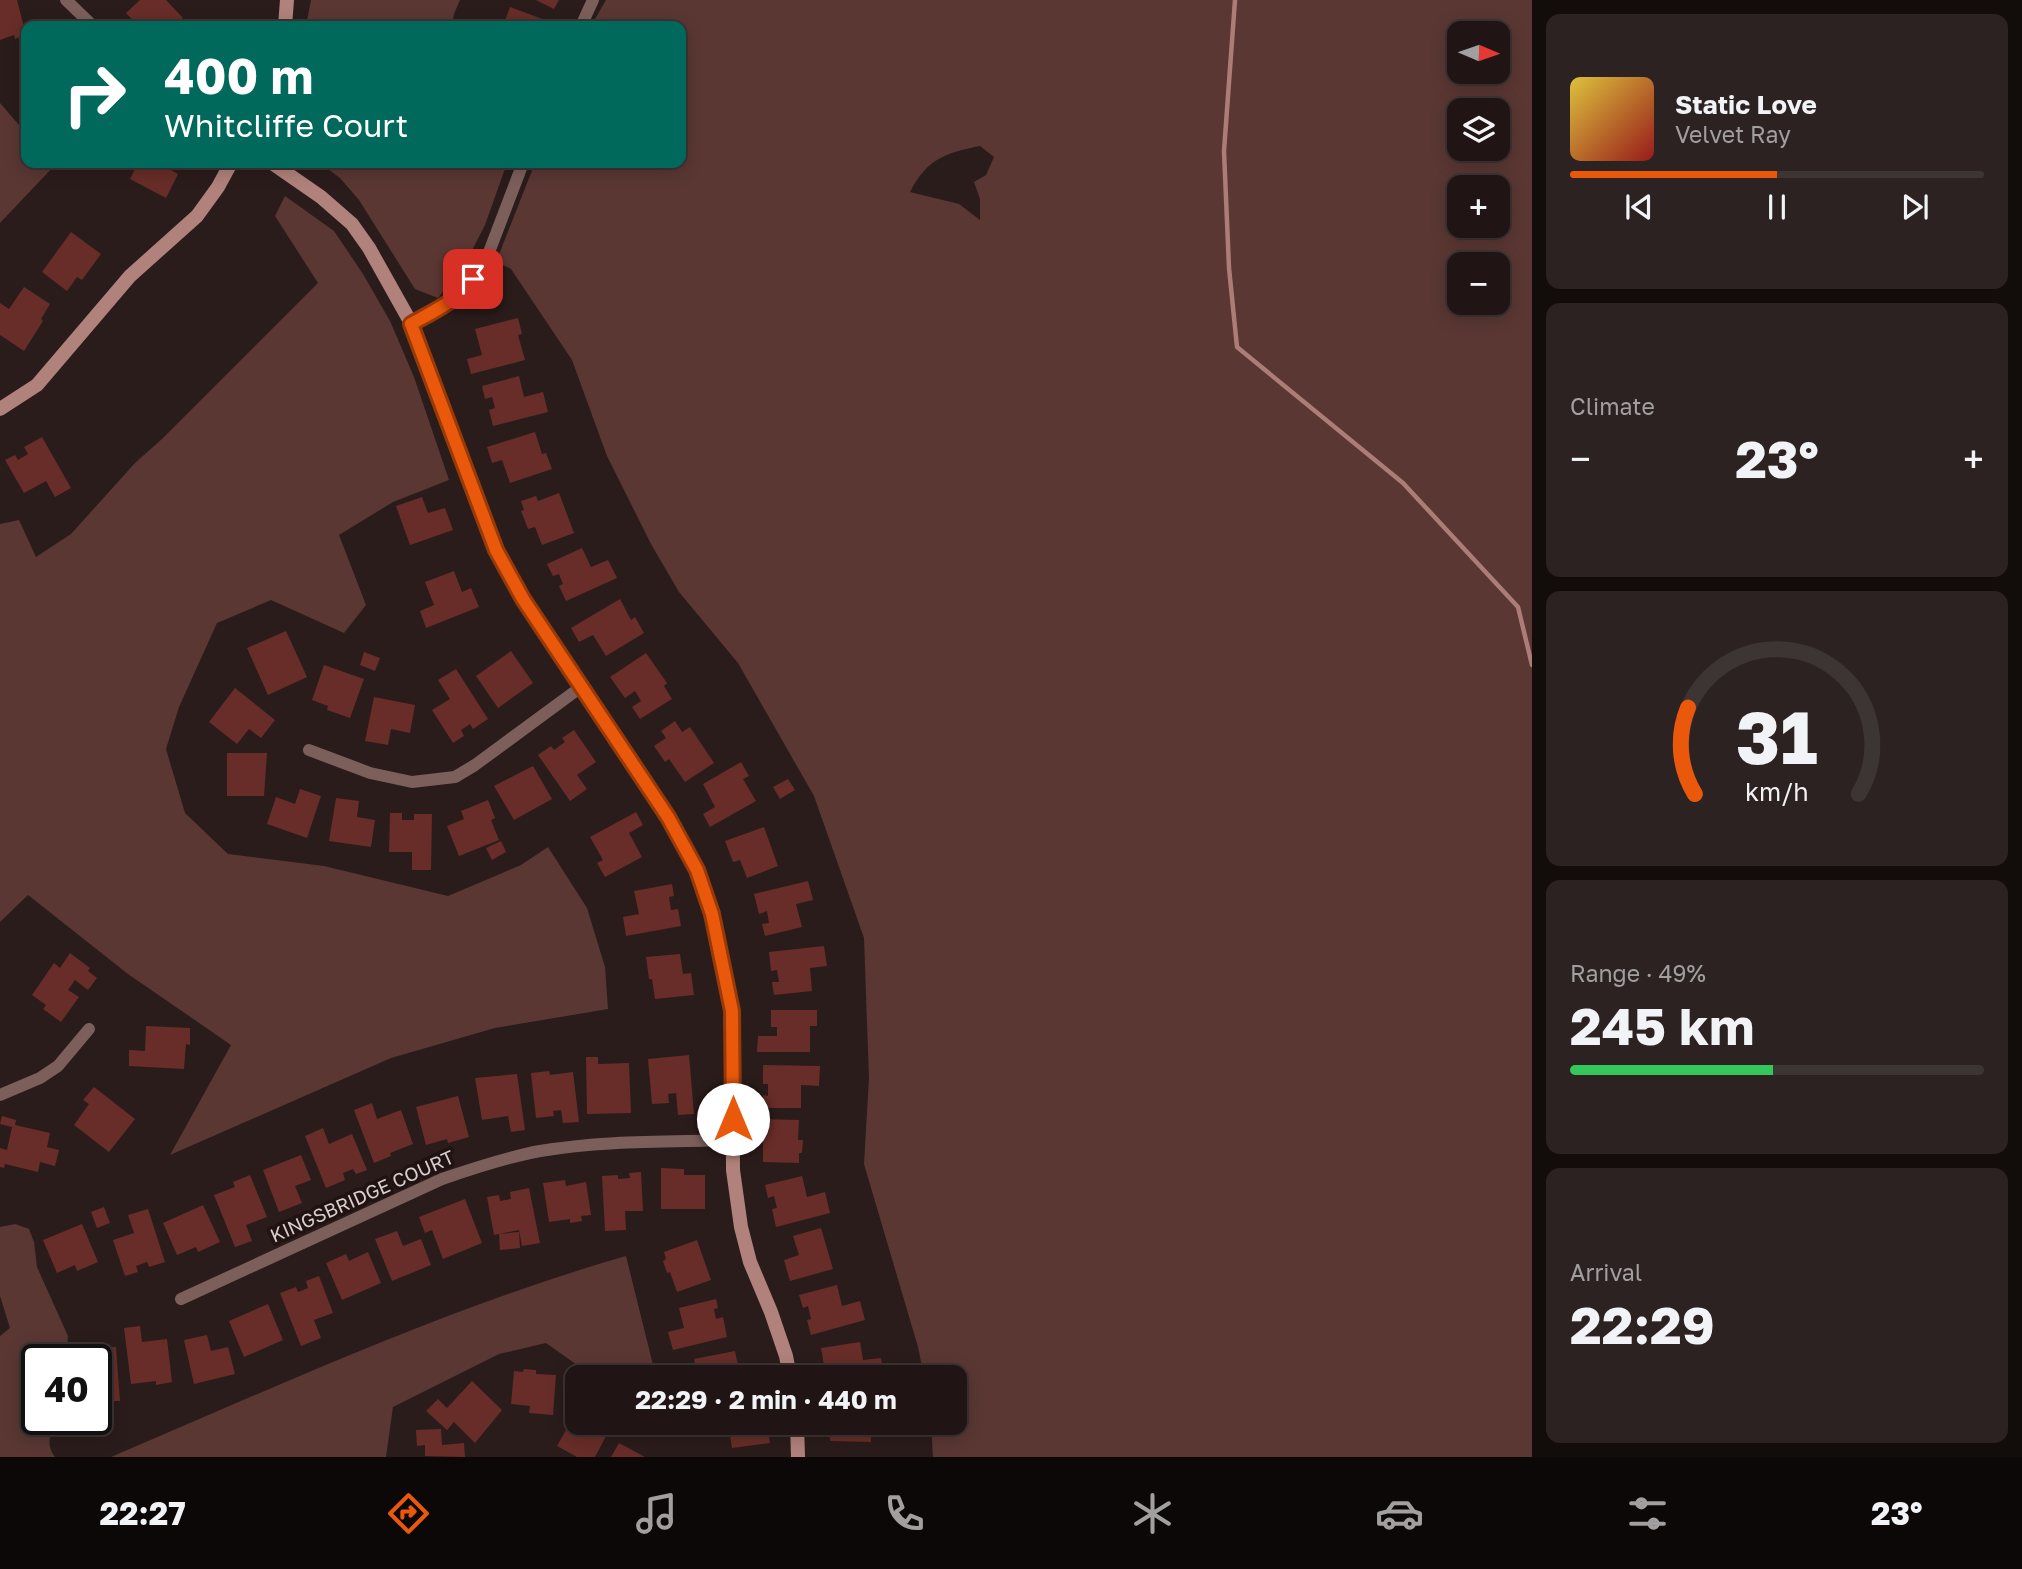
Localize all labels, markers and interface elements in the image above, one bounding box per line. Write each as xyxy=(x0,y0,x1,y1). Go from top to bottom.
north arrow xyxy=(1447,21,1510,84)
map controls xyxy=(1447,21,1510,315)
text: 400 m xyxy=(164,46,313,105)
icon: right xyxy=(49,49,140,140)
text: Static Love xyxy=(1675,89,1817,120)
button: layers xyxy=(1447,98,1510,161)
text: Whitcliffe Court xyxy=(164,106,408,144)
text: Velvet Ray xyxy=(1675,120,1791,148)
button: + xyxy=(1447,175,1510,238)
icon: previous xyxy=(1620,188,1658,226)
icon: pause xyxy=(1758,188,1796,226)
icon: next xyxy=(1896,188,1934,226)
pin xyxy=(443,249,503,309)
button: − xyxy=(1447,252,1510,315)
icon: arrive xyxy=(454,260,492,298)
text: Climate xyxy=(1570,392,1655,420)
text: 23° xyxy=(1735,427,1819,489)
text: − xyxy=(1570,436,1591,481)
text: + xyxy=(1963,436,1984,481)
text: 31 xyxy=(1736,694,1818,781)
text: km/h xyxy=(1745,776,1809,807)
text: Range · 49% xyxy=(1570,959,1706,987)
text: 245 km xyxy=(1570,994,1755,1056)
position arrow xyxy=(696,1082,770,1156)
street label: KINGSBRIDGE COURT xyxy=(266,1144,458,1247)
text: Arrival xyxy=(1570,1258,1642,1286)
text: 22:29 xyxy=(1570,1293,1715,1355)
speed limit sign: 40 xyxy=(21,1344,112,1435)
text: 22:29 · 2 min · 440 m xyxy=(635,1384,897,1415)
icon: directions xyxy=(384,1489,433,1538)
icon: music xyxy=(632,1489,681,1538)
icon: phone xyxy=(880,1489,929,1538)
icon: climate xyxy=(1128,1489,1177,1538)
icon: car xyxy=(1375,1489,1424,1538)
icon: filters xyxy=(1623,1489,1672,1538)
text: 22:27 xyxy=(99,1494,186,1532)
text: 23° xyxy=(1871,1494,1923,1532)

